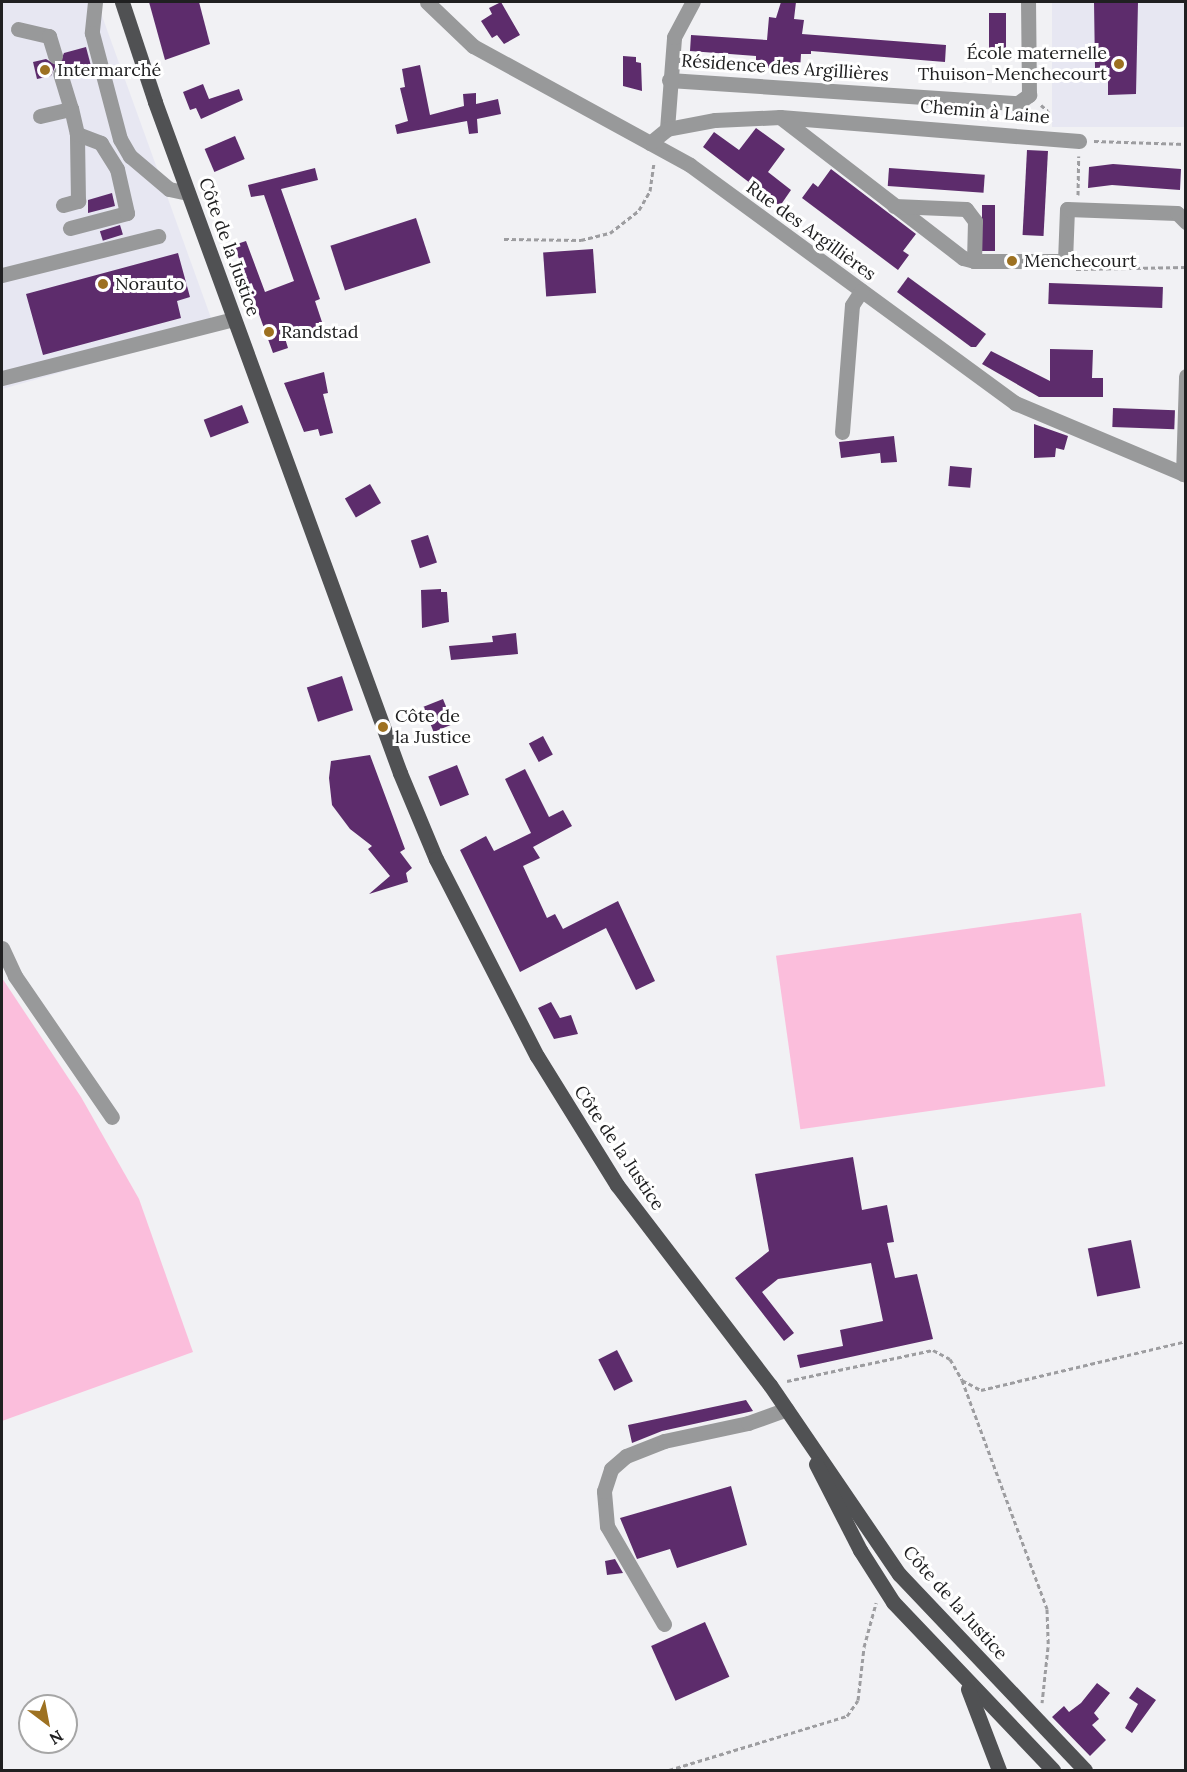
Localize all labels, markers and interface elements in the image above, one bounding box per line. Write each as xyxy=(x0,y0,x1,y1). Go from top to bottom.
place label: École maternelle Thuison-Menchecourt xyxy=(918,43,1107,86)
street label: Résidence des Argillières xyxy=(680,50,890,86)
marker: École maternelle Thuison-Menchecourt xyxy=(1112,57,1126,71)
place label: Intermarché xyxy=(57,59,161,81)
marker: Intermarché xyxy=(38,63,52,77)
street label: Chemin à Laine xyxy=(919,96,1051,128)
street label: Côte de la Justice xyxy=(194,175,264,319)
street label: Rue des Argillières xyxy=(742,177,880,285)
place label: Menchecourt xyxy=(1024,250,1137,272)
marker: Menchecourt xyxy=(1005,254,1019,268)
place label: Norauto xyxy=(115,273,184,295)
marker: Norauto xyxy=(96,277,110,291)
place label: Randstad xyxy=(281,321,359,343)
marker: Randstad xyxy=(262,325,276,339)
place label: Côte de la Justice xyxy=(395,706,471,748)
marker: Côte de la Justice xyxy=(376,720,390,734)
street label: Côte de la Justice xyxy=(569,1082,669,1214)
street label: Côte de la Justice xyxy=(898,1542,1012,1664)
north arrow xyxy=(18,1694,78,1754)
text: N xyxy=(46,1726,67,1749)

